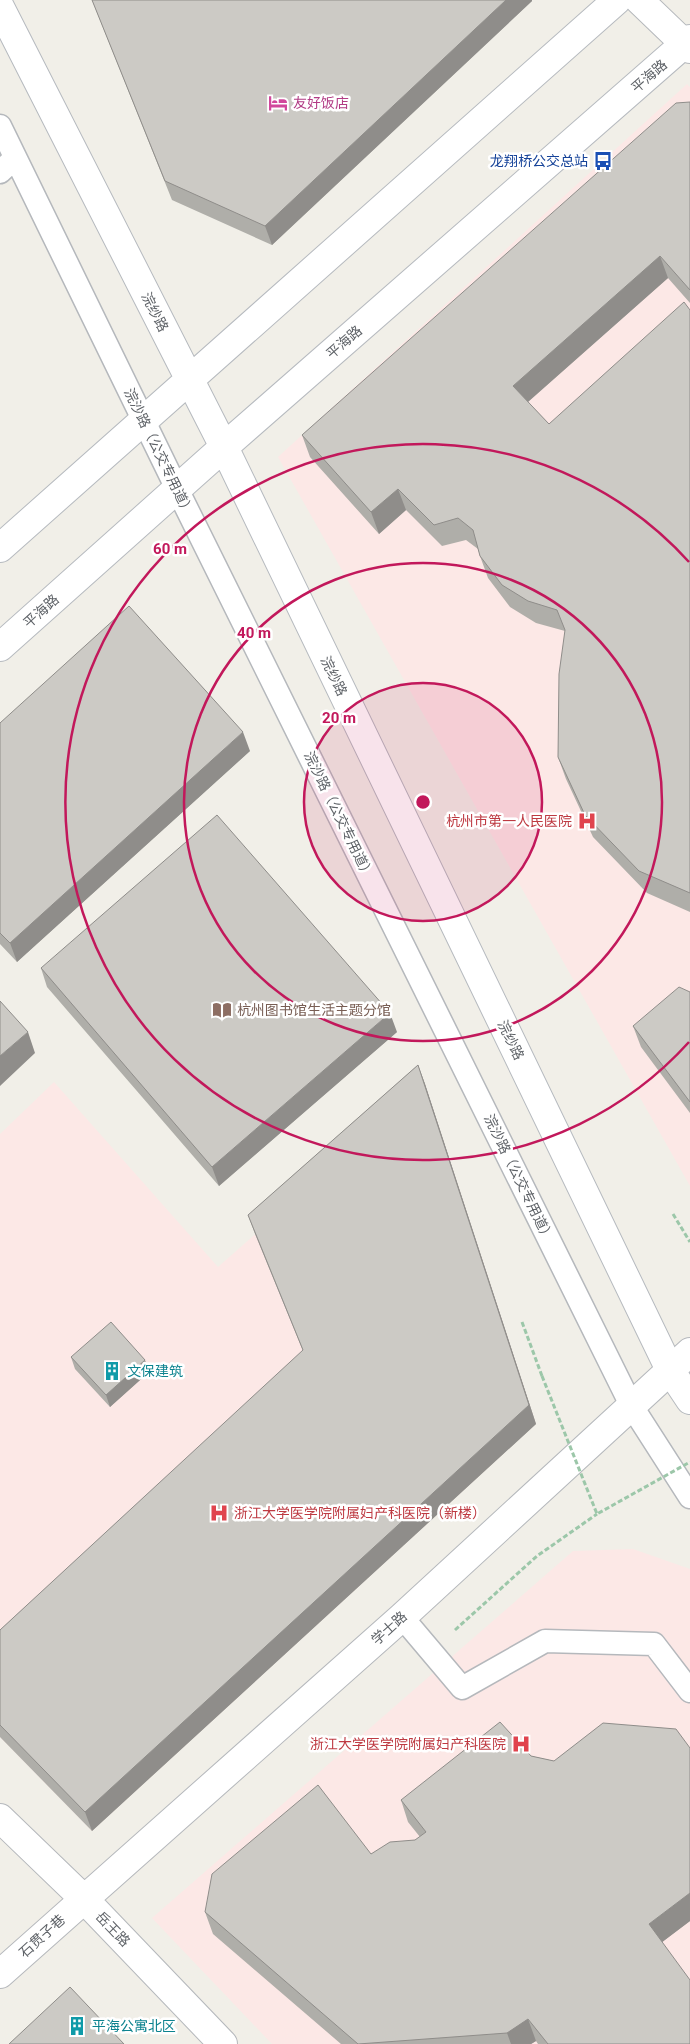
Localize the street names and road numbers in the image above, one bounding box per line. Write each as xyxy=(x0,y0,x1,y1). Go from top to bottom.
street label: 平海路 xyxy=(628,56,670,96)
street label: 浣纱路 xyxy=(138,290,172,334)
street label: 平海路 xyxy=(323,322,365,362)
street label: 浣沙路（公交专用道） xyxy=(121,386,197,518)
street label: 平海路 xyxy=(20,591,62,631)
street label: 浣纱路 xyxy=(318,654,350,698)
street label: 浣沙路（公交专用道） xyxy=(301,749,377,881)
street label: 浣纱路 xyxy=(495,1018,527,1062)
street label: 浣沙路（公交专用道） xyxy=(481,1112,557,1244)
street label: 学士路 xyxy=(368,1608,410,1648)
street label: 岳王路 xyxy=(93,1908,133,1950)
street label: 石贯子巷 xyxy=(16,1911,68,1961)

